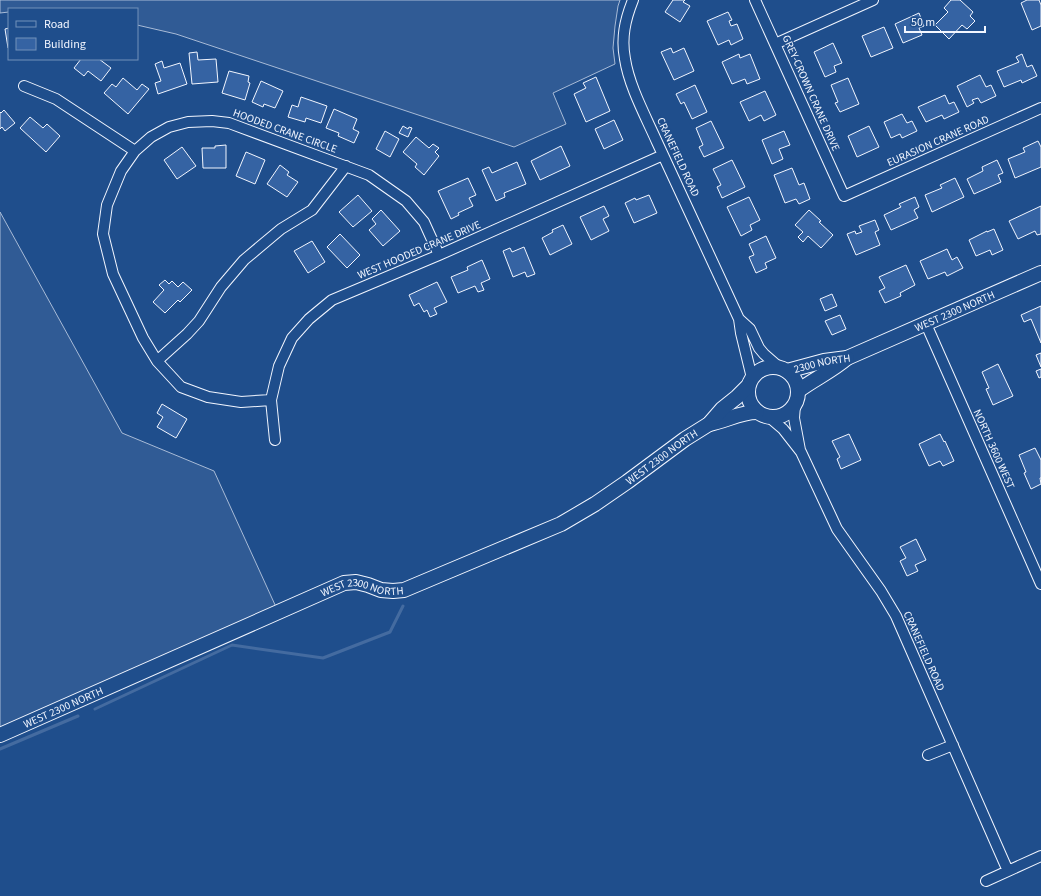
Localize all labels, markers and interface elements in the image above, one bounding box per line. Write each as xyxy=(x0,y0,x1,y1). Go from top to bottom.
legend xyxy=(8,8,138,60)
scale bar xyxy=(905,8,985,34)
text: 50 m xyxy=(911,14,935,31)
text: Road xyxy=(44,16,70,33)
street label: GREY-CROWN CRANE DRIVE xyxy=(779,33,843,154)
text: Building xyxy=(44,36,86,53)
street label: HOODED CRANE CIRCLE xyxy=(231,105,339,157)
street label: EURASION CRANE ROAD xyxy=(885,112,992,170)
street label: CRANEFIELD ROAD xyxy=(653,115,703,199)
street label: WEST HOODED CRANE DRIVE xyxy=(355,217,483,283)
street label: WEST 2300 NORTH xyxy=(912,287,997,335)
street label: 2300 NORTH xyxy=(792,350,851,376)
street label: NORTH 3600 WEST xyxy=(970,407,1018,491)
street label: WEST 2300 NORTH xyxy=(622,425,701,488)
street label: WEST 2300 NORTH xyxy=(318,574,404,600)
street label: CRANEFIELD ROAD xyxy=(900,609,948,694)
street label: WEST 2300 NORTH xyxy=(21,683,105,731)

